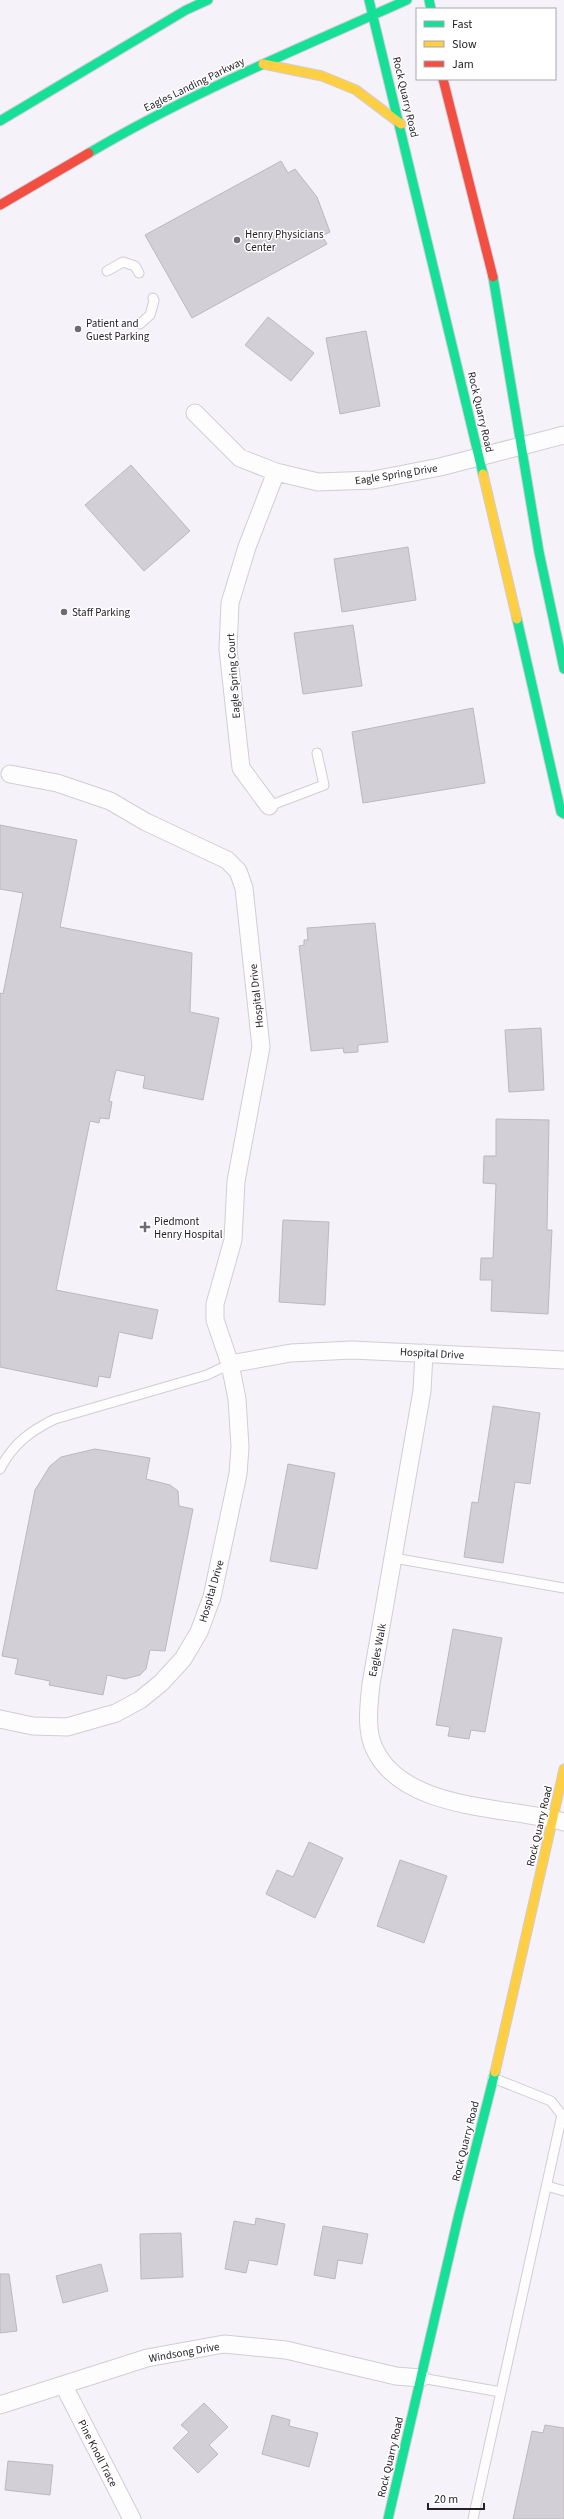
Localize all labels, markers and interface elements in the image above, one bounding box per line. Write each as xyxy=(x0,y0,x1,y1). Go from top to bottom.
legend xyxy=(416,8,556,80)
text: Fast xyxy=(452,16,472,33)
text: Slow xyxy=(452,36,477,53)
street label: Eagles Landing Parkway xyxy=(141,53,247,115)
street label: Rock Quarry Road xyxy=(389,55,422,139)
text: Jam xyxy=(452,56,474,73)
place label: Henry Physicians Center xyxy=(245,227,324,255)
marker: Henry Physicians Center xyxy=(232,235,242,245)
place label: Patient and Guest Parking xyxy=(86,316,150,344)
marker: Patient and Guest Parking xyxy=(73,324,83,334)
street label: Rock Quarry Road xyxy=(464,370,497,454)
street label: Eagle Spring Drive xyxy=(354,460,439,488)
place label: Staff Parking xyxy=(72,605,130,620)
marker: Staff Parking xyxy=(59,607,69,617)
street label: Eagle Spring Court xyxy=(223,633,244,719)
street label: Hospital Drive xyxy=(246,963,267,1029)
place label: Piedmont Henry Hospital xyxy=(154,1214,223,1242)
marker: Piedmont Henry Hospital xyxy=(139,1221,151,1233)
street label: Hospital Drive xyxy=(399,1344,465,1363)
street label: Hospital Drive xyxy=(195,1558,228,1624)
street label: Eagles Walk xyxy=(365,1622,390,1678)
street label: Rock Quarry Road xyxy=(523,1784,556,1868)
street label: Rock Quarry Road xyxy=(448,2099,483,2183)
street label: Windsong Drive xyxy=(148,2339,221,2366)
street label: Rock Quarry Road xyxy=(374,2415,407,2499)
street label: Pine Knoll Trace xyxy=(74,2417,121,2490)
scale bar xyxy=(428,2485,484,2511)
text: 20 m xyxy=(434,2491,458,2508)

